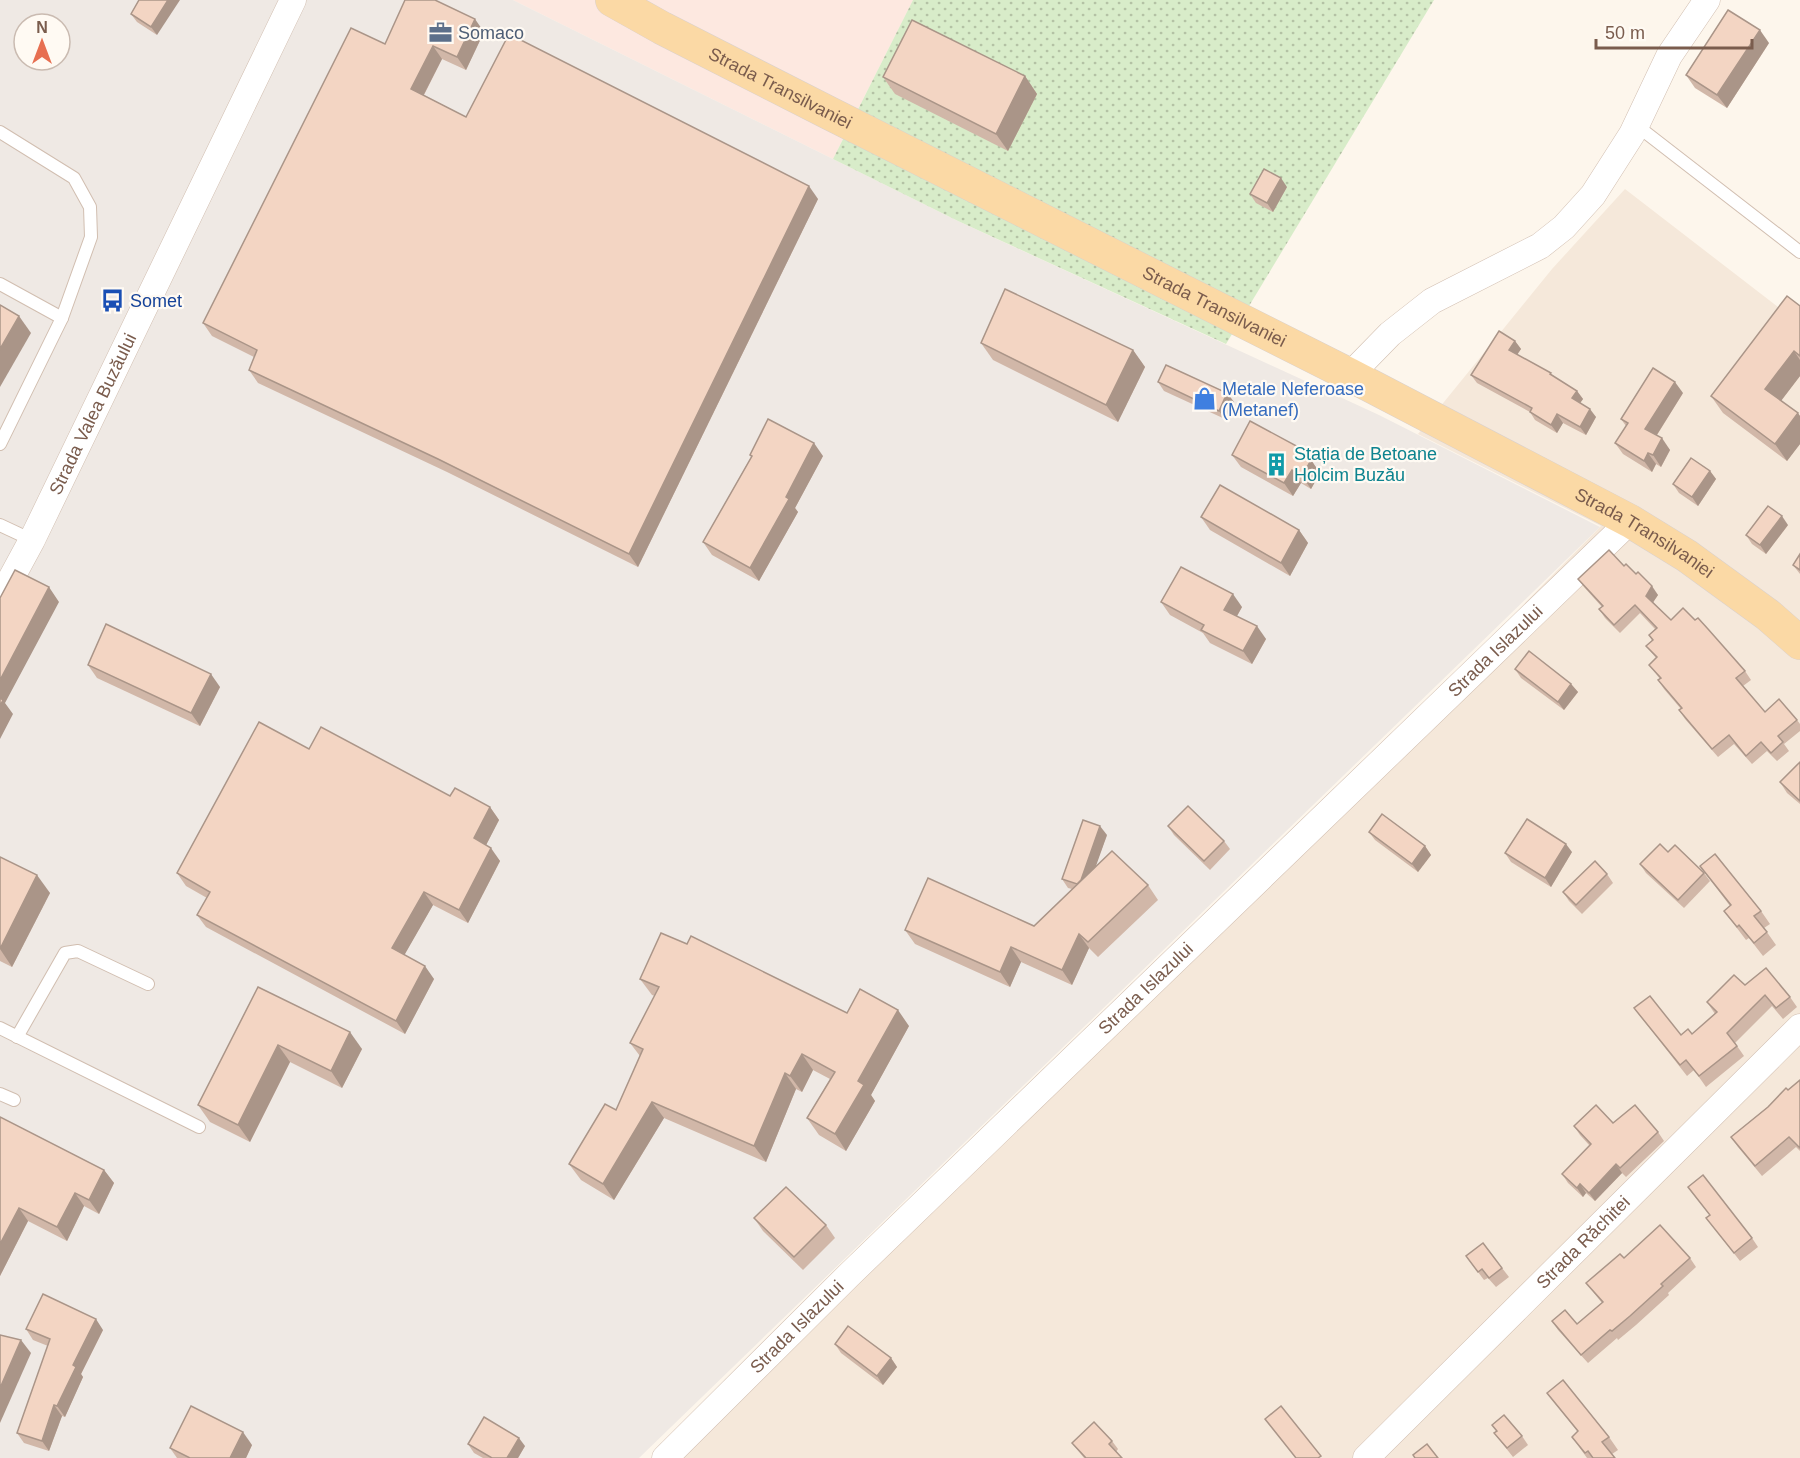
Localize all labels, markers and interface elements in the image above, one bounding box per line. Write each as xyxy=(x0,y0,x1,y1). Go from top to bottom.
north arrow xyxy=(12,12,72,72)
scale bar xyxy=(1596,12,1752,50)
text: N xyxy=(36,19,48,36)
office icon: Somaco xyxy=(427,20,453,46)
place label: Somaco xyxy=(458,23,524,43)
text: 50 m xyxy=(1605,23,1645,43)
street label: Strada Transilvaniei xyxy=(705,43,855,133)
street label: Strada Transilvaniei xyxy=(1139,262,1289,351)
bus stop icon: Somet xyxy=(99,288,125,314)
place label: Somet xyxy=(130,291,182,311)
street label: Strada Valea Buzăului xyxy=(45,330,140,498)
place label: Metale Neferoase (Metanef) xyxy=(1222,379,1364,420)
shop icon: Metale Neferoase (Metanef) xyxy=(1191,386,1217,412)
place label: Stația de Betoane Holcim Buzău xyxy=(1294,444,1437,485)
building icon: Stația de Betoane Holcim Buzău xyxy=(1263,451,1289,477)
street label: Strada Transilvaniei xyxy=(1572,484,1718,582)
street label: Strada Islazului xyxy=(1444,601,1547,701)
street label: Strada Islazului xyxy=(1095,939,1197,1038)
street label: Strada Răchitei xyxy=(1532,1192,1634,1293)
street label: Strada Islazului xyxy=(746,1276,848,1377)

